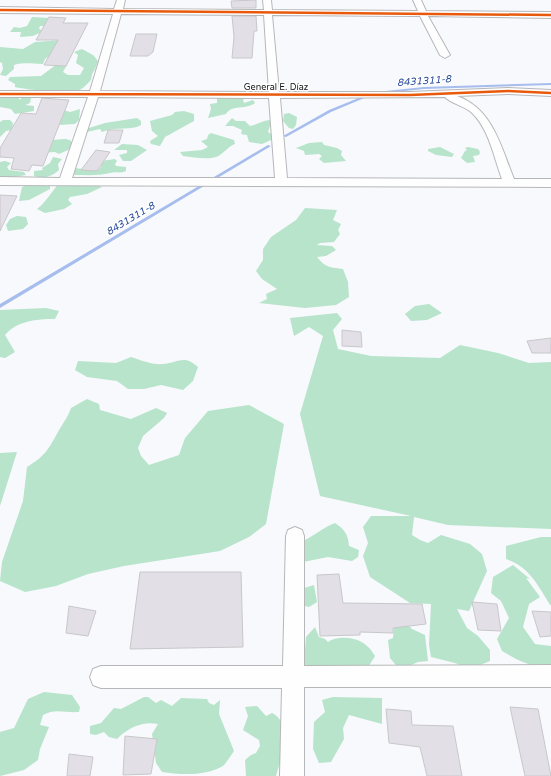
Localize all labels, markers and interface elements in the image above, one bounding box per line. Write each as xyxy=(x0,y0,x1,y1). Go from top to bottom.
water label: 8431311-8 xyxy=(397,73,452,89)
street label: General E. Díaz xyxy=(244,82,309,93)
water label: 8431311-8 xyxy=(104,199,157,238)

